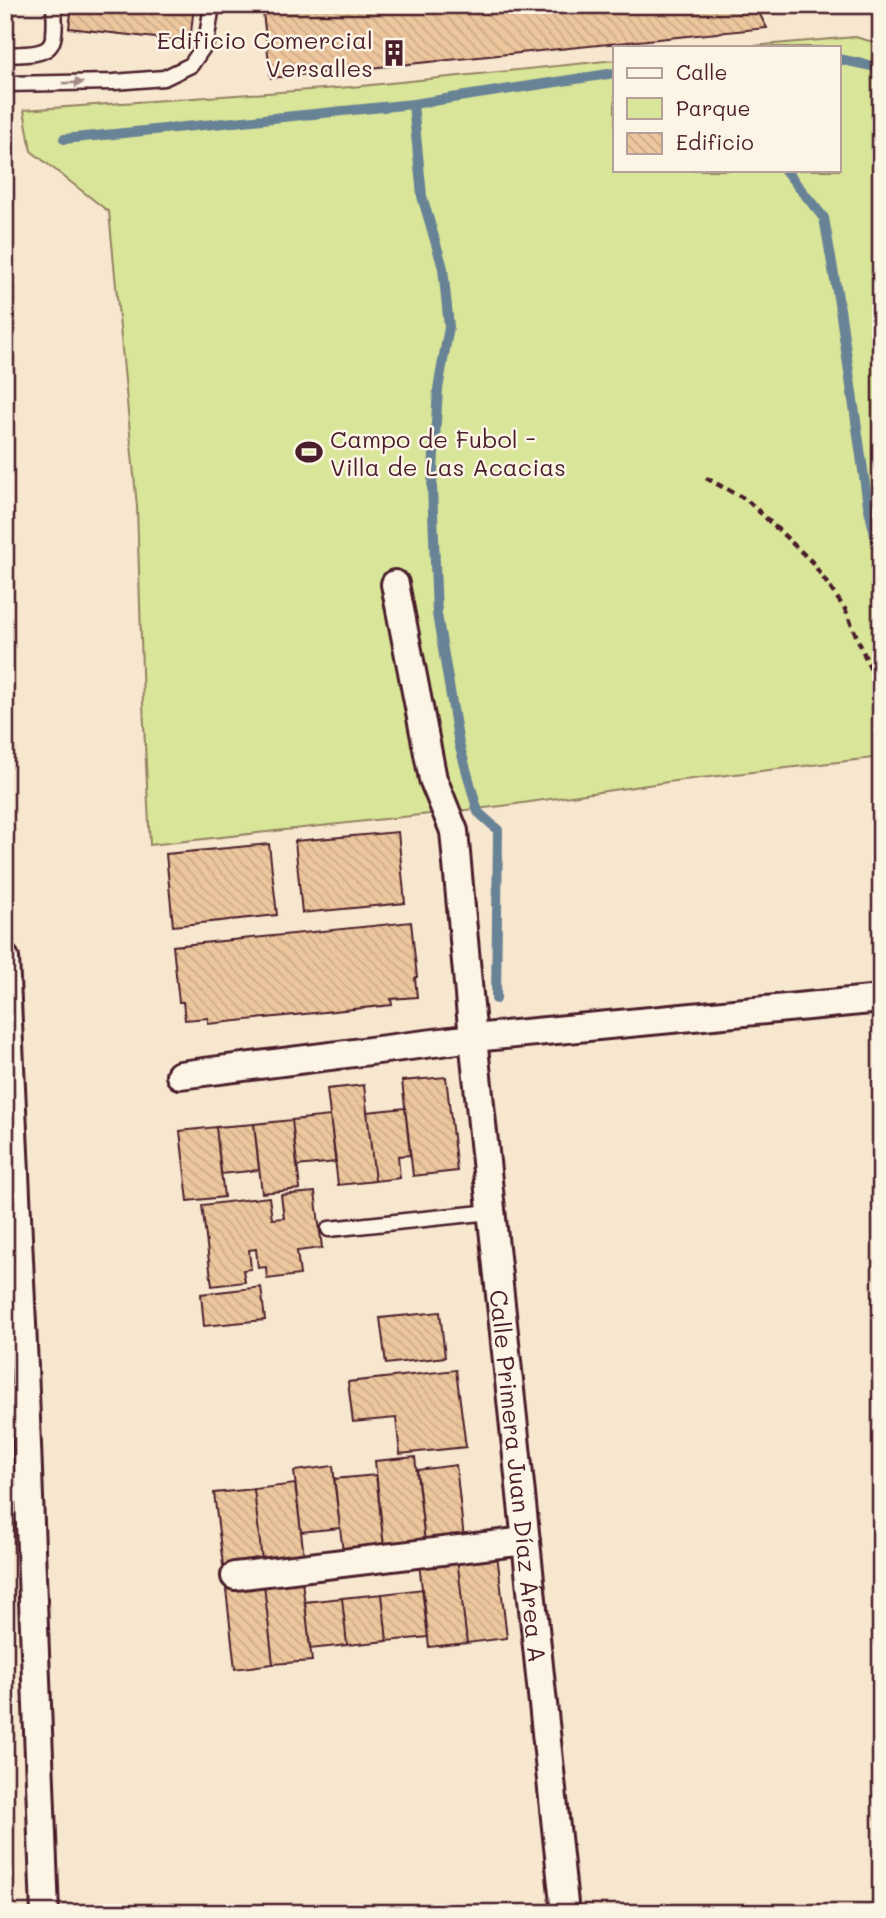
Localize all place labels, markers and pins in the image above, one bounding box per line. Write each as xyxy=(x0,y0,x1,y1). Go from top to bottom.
place label: Edificio Comercial Versalles xyxy=(157,24,373,83)
building icon: Edificio Comercial Versalles xyxy=(379,38,409,68)
place label: Campo de Fubol - Villa de Las Acacias xyxy=(330,423,566,482)
sports icon: Campo de Fubol - Villa de Las Acacias xyxy=(294,437,324,467)

